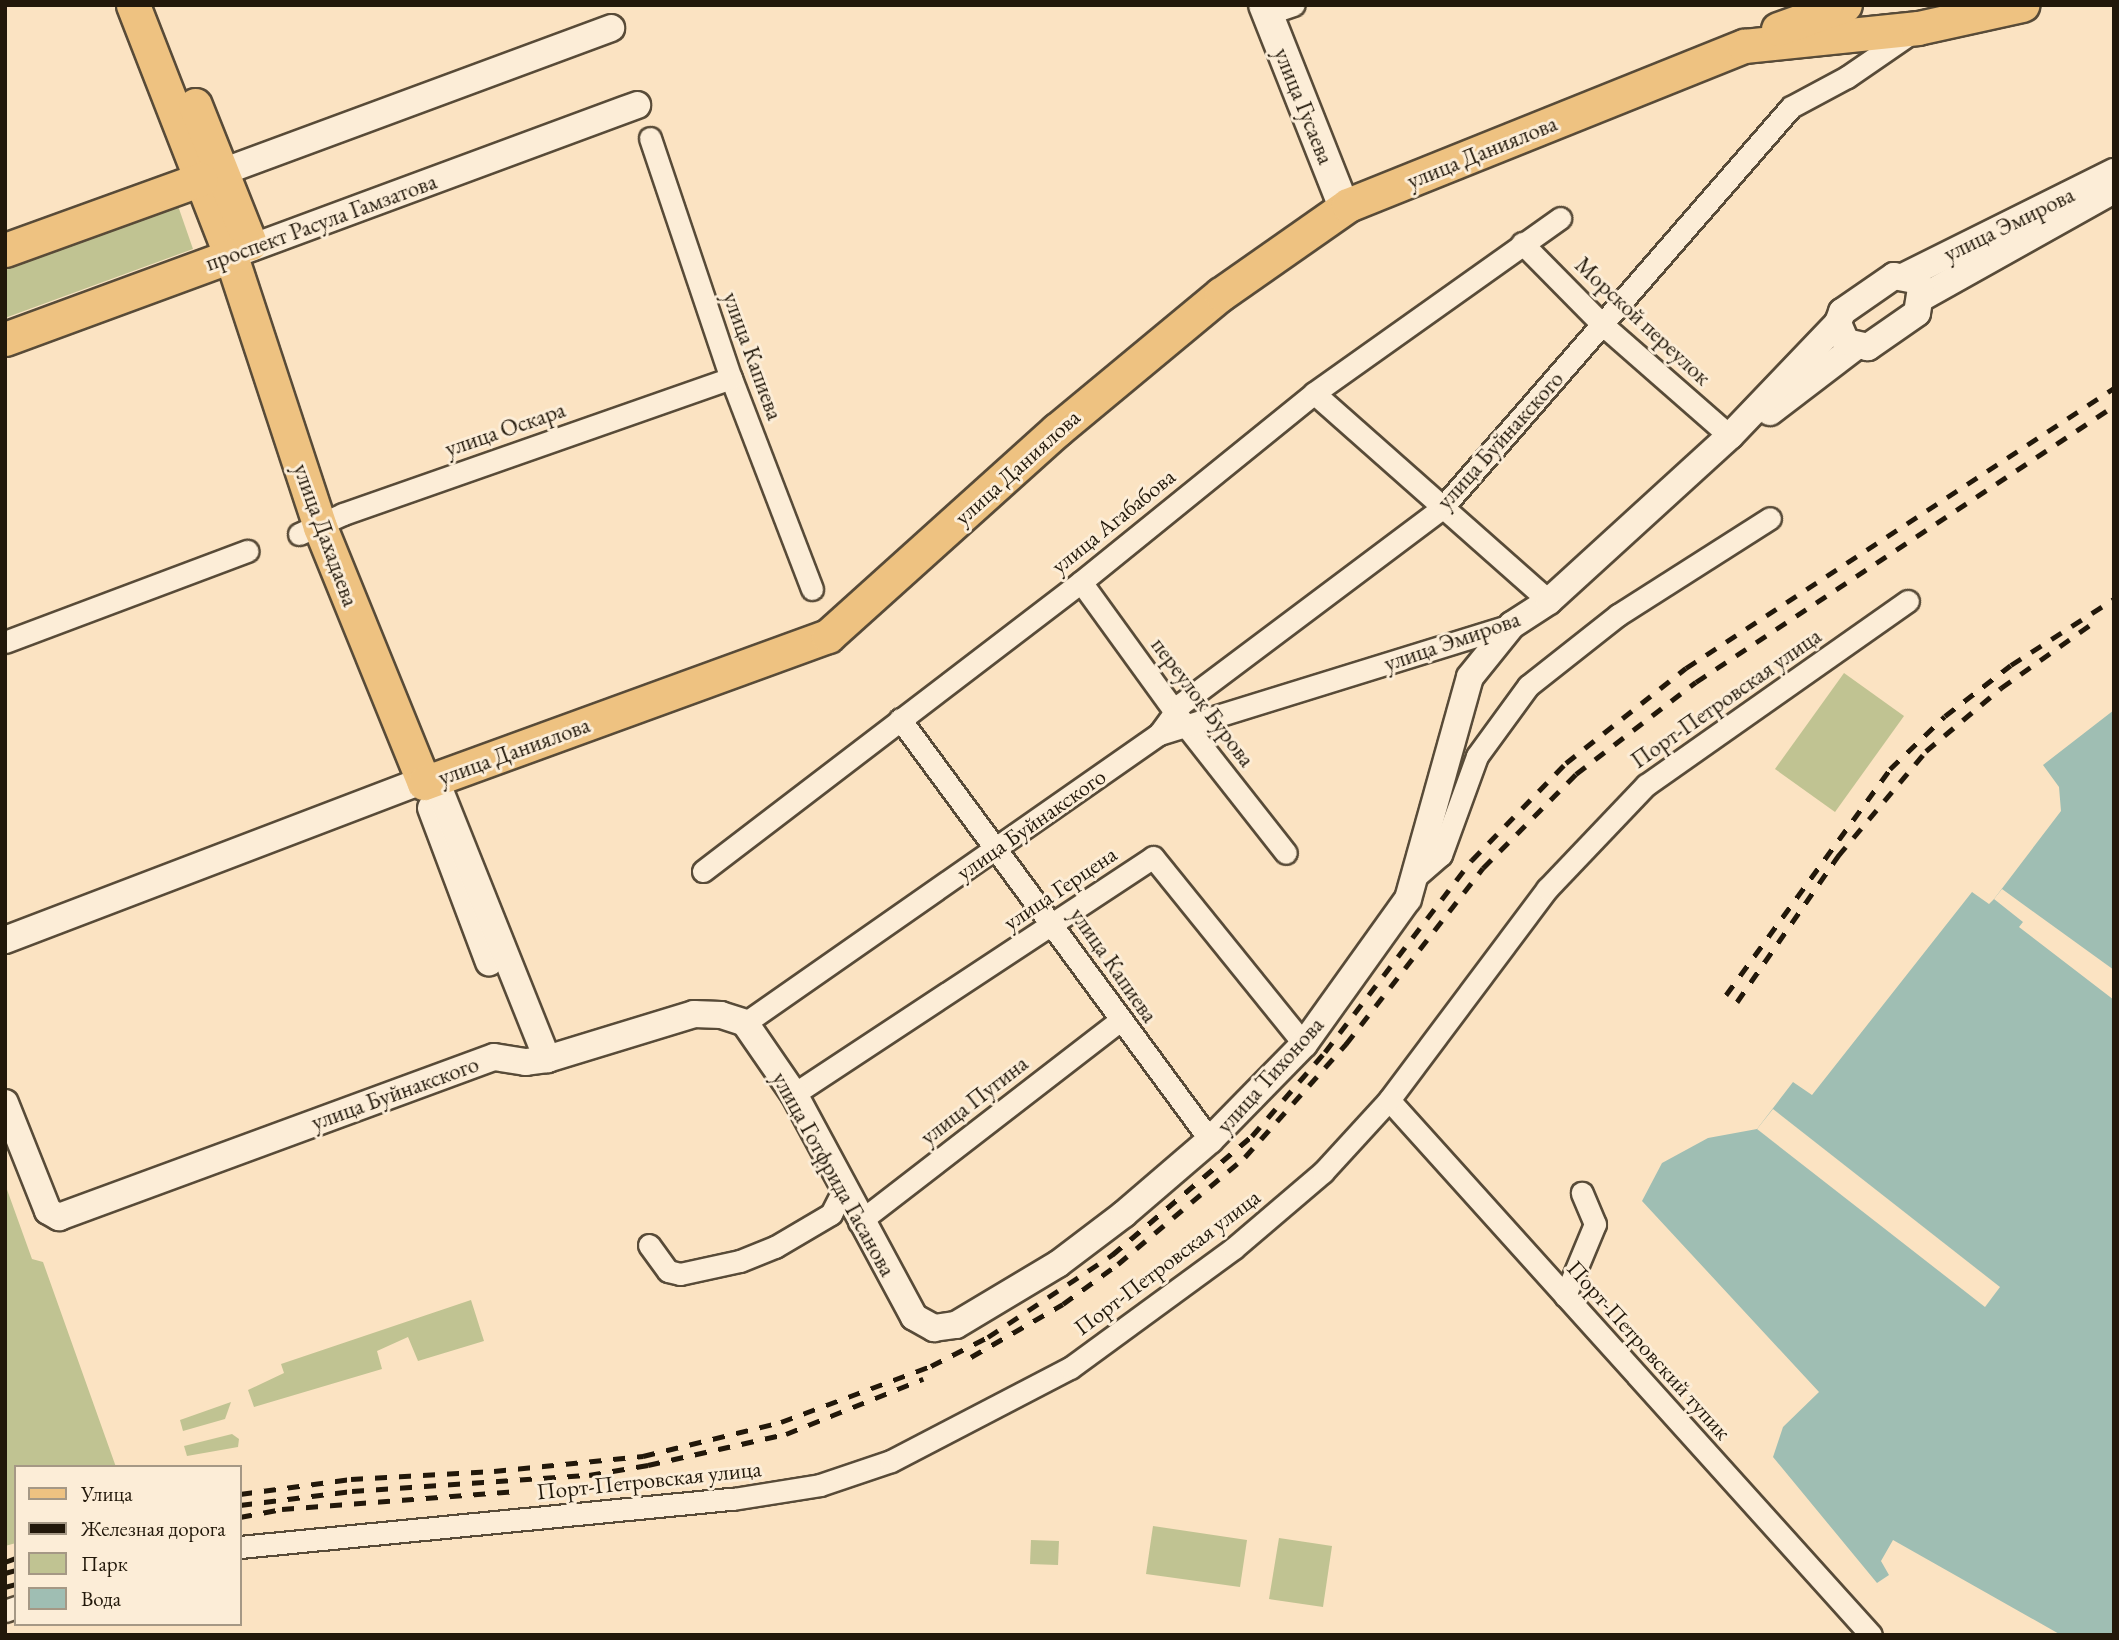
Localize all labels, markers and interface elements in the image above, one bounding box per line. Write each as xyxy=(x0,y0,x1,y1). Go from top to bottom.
street label: улица Гусаева xyxy=(1268,44,1340,168)
street label: улица Даниялова xyxy=(1403,109,1561,195)
street label: проспект Расула Гамзатова xyxy=(202,167,440,277)
street label: улица Эмирова xyxy=(1939,180,2079,268)
street label: Морской переулок xyxy=(1569,251,1717,391)
street label: улица Капиева xyxy=(717,288,789,424)
street label: улица Буйнакского xyxy=(1431,365,1569,515)
street label: улица Оскара xyxy=(441,396,569,462)
street label: улица Даниялова xyxy=(949,403,1085,531)
street label: улица Дахадаева xyxy=(287,460,365,610)
street label: улица Агабабова xyxy=(1045,463,1181,579)
street label: улица Эмирова xyxy=(1380,605,1524,677)
street label: Порт-Петровская улица xyxy=(1626,622,1826,774)
street label: переулок Бурова xyxy=(1145,632,1261,772)
street label: улица Даниялова xyxy=(434,711,594,791)
street label: улица Буйнакского xyxy=(951,762,1111,886)
street label: улица Герцена xyxy=(998,840,1122,936)
street label: улица Капиева xyxy=(1064,902,1164,1028)
street label: улица Тихонова xyxy=(1211,1011,1329,1139)
street label: улица Пугина xyxy=(915,1049,1033,1151)
street label: улица Буйнакского xyxy=(308,1050,482,1136)
street label: улица Готфрида Гасанова xyxy=(766,1067,902,1281)
street label: Порт-Петровская улица xyxy=(1068,1183,1266,1341)
street label: Порт-Петровский тупик xyxy=(1561,1255,1737,1445)
street label: Порт-Петровская улица xyxy=(535,1454,763,1506)
legend xyxy=(14,1465,242,1626)
text: Улица xyxy=(81,1480,133,1507)
text: Железная дорога xyxy=(81,1515,226,1542)
text: Парк xyxy=(81,1550,128,1577)
text: Вода xyxy=(81,1585,121,1612)

